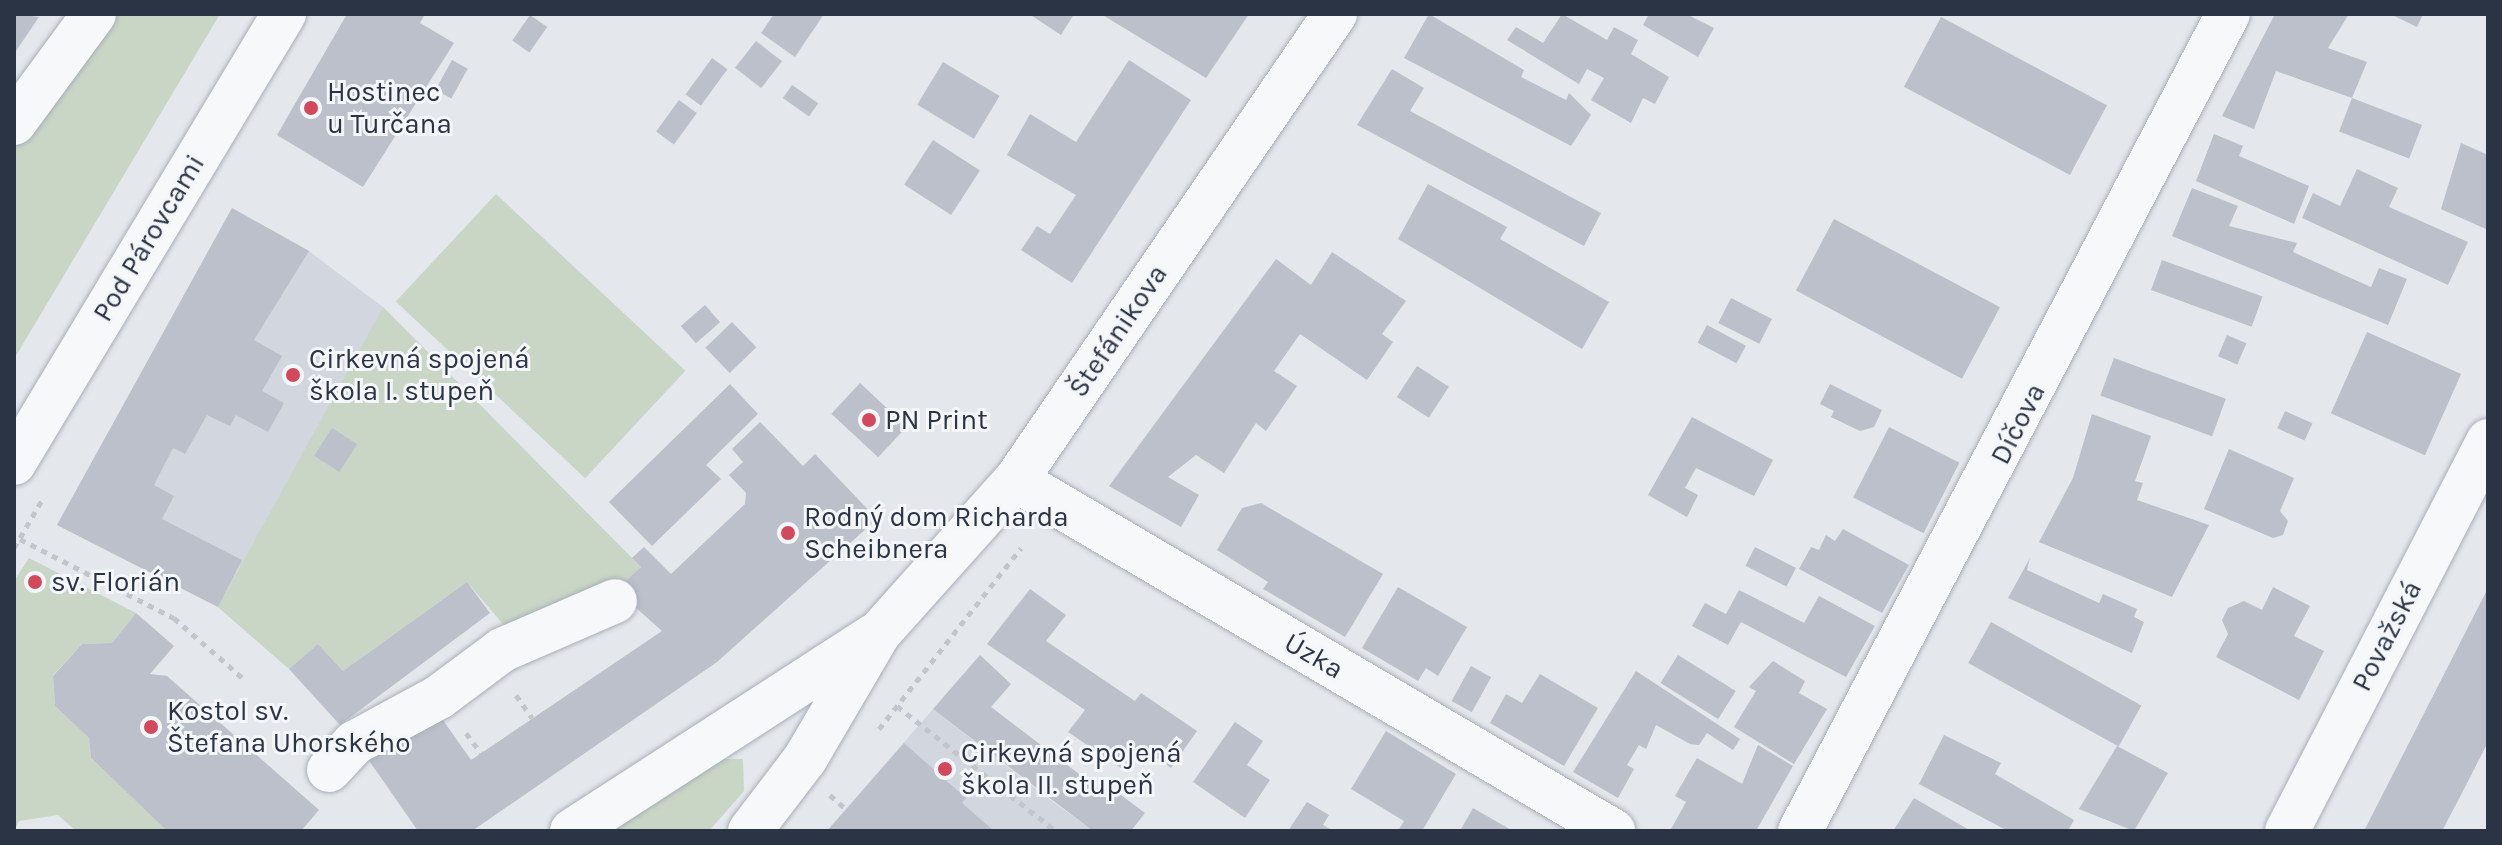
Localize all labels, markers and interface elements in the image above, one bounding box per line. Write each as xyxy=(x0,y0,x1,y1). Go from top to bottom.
place label: Hostinec u Turčana xyxy=(327,75,452,141)
marker: Hostinec u Turčana xyxy=(302,99,320,117)
street label: Pod Párovcami xyxy=(86,148,212,328)
street label: Štefánikova xyxy=(1061,258,1175,404)
place label: Cirkevná spojená škola I. stupeň xyxy=(309,342,530,408)
marker: Cirkevná spojená škola I. stupeň xyxy=(284,366,302,384)
street label: Díčova xyxy=(1983,378,2053,470)
place label: PN Print xyxy=(885,403,988,437)
marker: PN Print xyxy=(860,411,878,429)
place label: Rodný dom Richarda Scheibnera xyxy=(804,500,1069,566)
marker: Rodný dom Richarda Scheibnera xyxy=(779,524,797,542)
place label: sv. Florián xyxy=(51,565,180,599)
marker: sv. Florián xyxy=(26,573,44,591)
street label: Považská xyxy=(2345,575,2429,697)
street label: Úzka xyxy=(1278,626,1350,686)
place label: Kostol sv. Štefana Uhorského xyxy=(167,694,410,760)
marker: Kostol sv. Štefana Uhorského xyxy=(142,718,160,736)
place label: Cirkevná spojená škola II. stupeň xyxy=(961,736,1182,802)
marker: Cirkevná spojená škola II. stupeň xyxy=(936,760,954,778)

